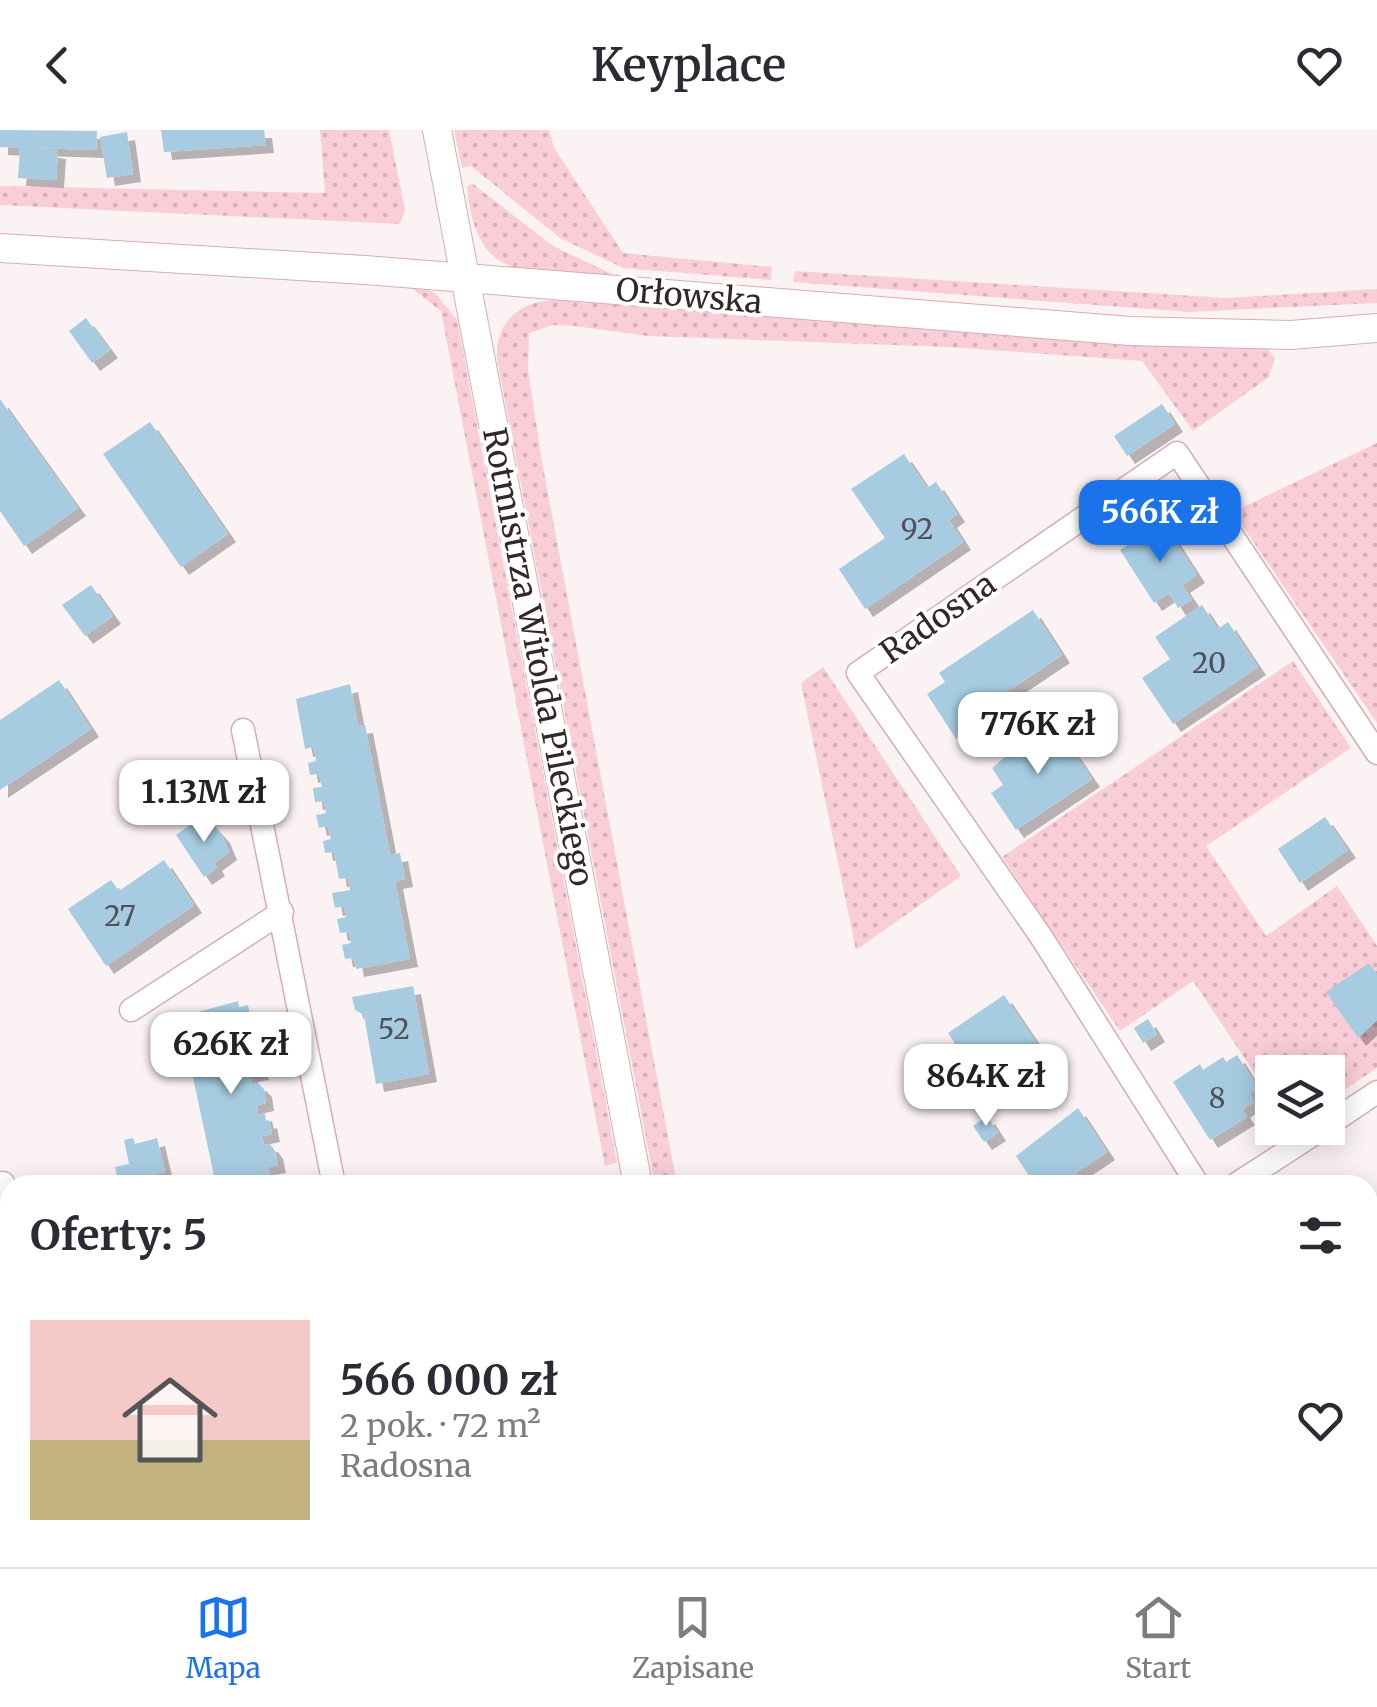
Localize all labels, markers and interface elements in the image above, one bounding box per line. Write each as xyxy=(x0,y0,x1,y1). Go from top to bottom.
text: Keyplace xyxy=(591,37,786,93)
icon: back xyxy=(30,38,85,93)
icon: heart xyxy=(1292,38,1347,93)
street label: Orłowska xyxy=(614,270,764,322)
street label: Rotmistrza Witolda Pileckiego xyxy=(474,424,602,890)
pin: 566K zł xyxy=(1068,480,1252,565)
text: 566K zł xyxy=(1101,492,1219,532)
house number: 92 xyxy=(901,511,933,547)
street label: Radosna xyxy=(873,564,1003,672)
house number: 20 xyxy=(1192,645,1226,681)
pin: 776K zł xyxy=(946,692,1130,777)
text: 776K zł xyxy=(980,704,1096,744)
pin: 1.13M zł xyxy=(101,760,307,845)
text: 1.13M zł xyxy=(141,772,267,812)
house number: 27 xyxy=(104,898,136,934)
house number: 52 xyxy=(378,1011,410,1047)
pin: 626K zł xyxy=(139,1012,323,1097)
text: 626K zł xyxy=(172,1024,290,1064)
pin: 864K zł xyxy=(894,1044,1078,1129)
map controls xyxy=(1255,1055,1345,1145)
button: layers xyxy=(1255,1055,1345,1145)
text: 864K zł xyxy=(926,1056,1046,1096)
house number: 8 xyxy=(1209,1080,1225,1116)
icon: filters xyxy=(1293,1208,1348,1263)
text: Oferty: 5 xyxy=(30,1209,207,1261)
text: 566 000 zł xyxy=(340,1354,558,1406)
icon: home xyxy=(110,1360,230,1480)
icon: heart xyxy=(1293,1393,1348,1448)
text: 2 pok. · 72 m² xyxy=(340,1406,541,1446)
text: Radosna xyxy=(340,1446,472,1486)
tab: Mapa xyxy=(186,1590,261,1686)
tab: Zapisane xyxy=(632,1590,754,1686)
tab: Start xyxy=(1125,1590,1191,1686)

